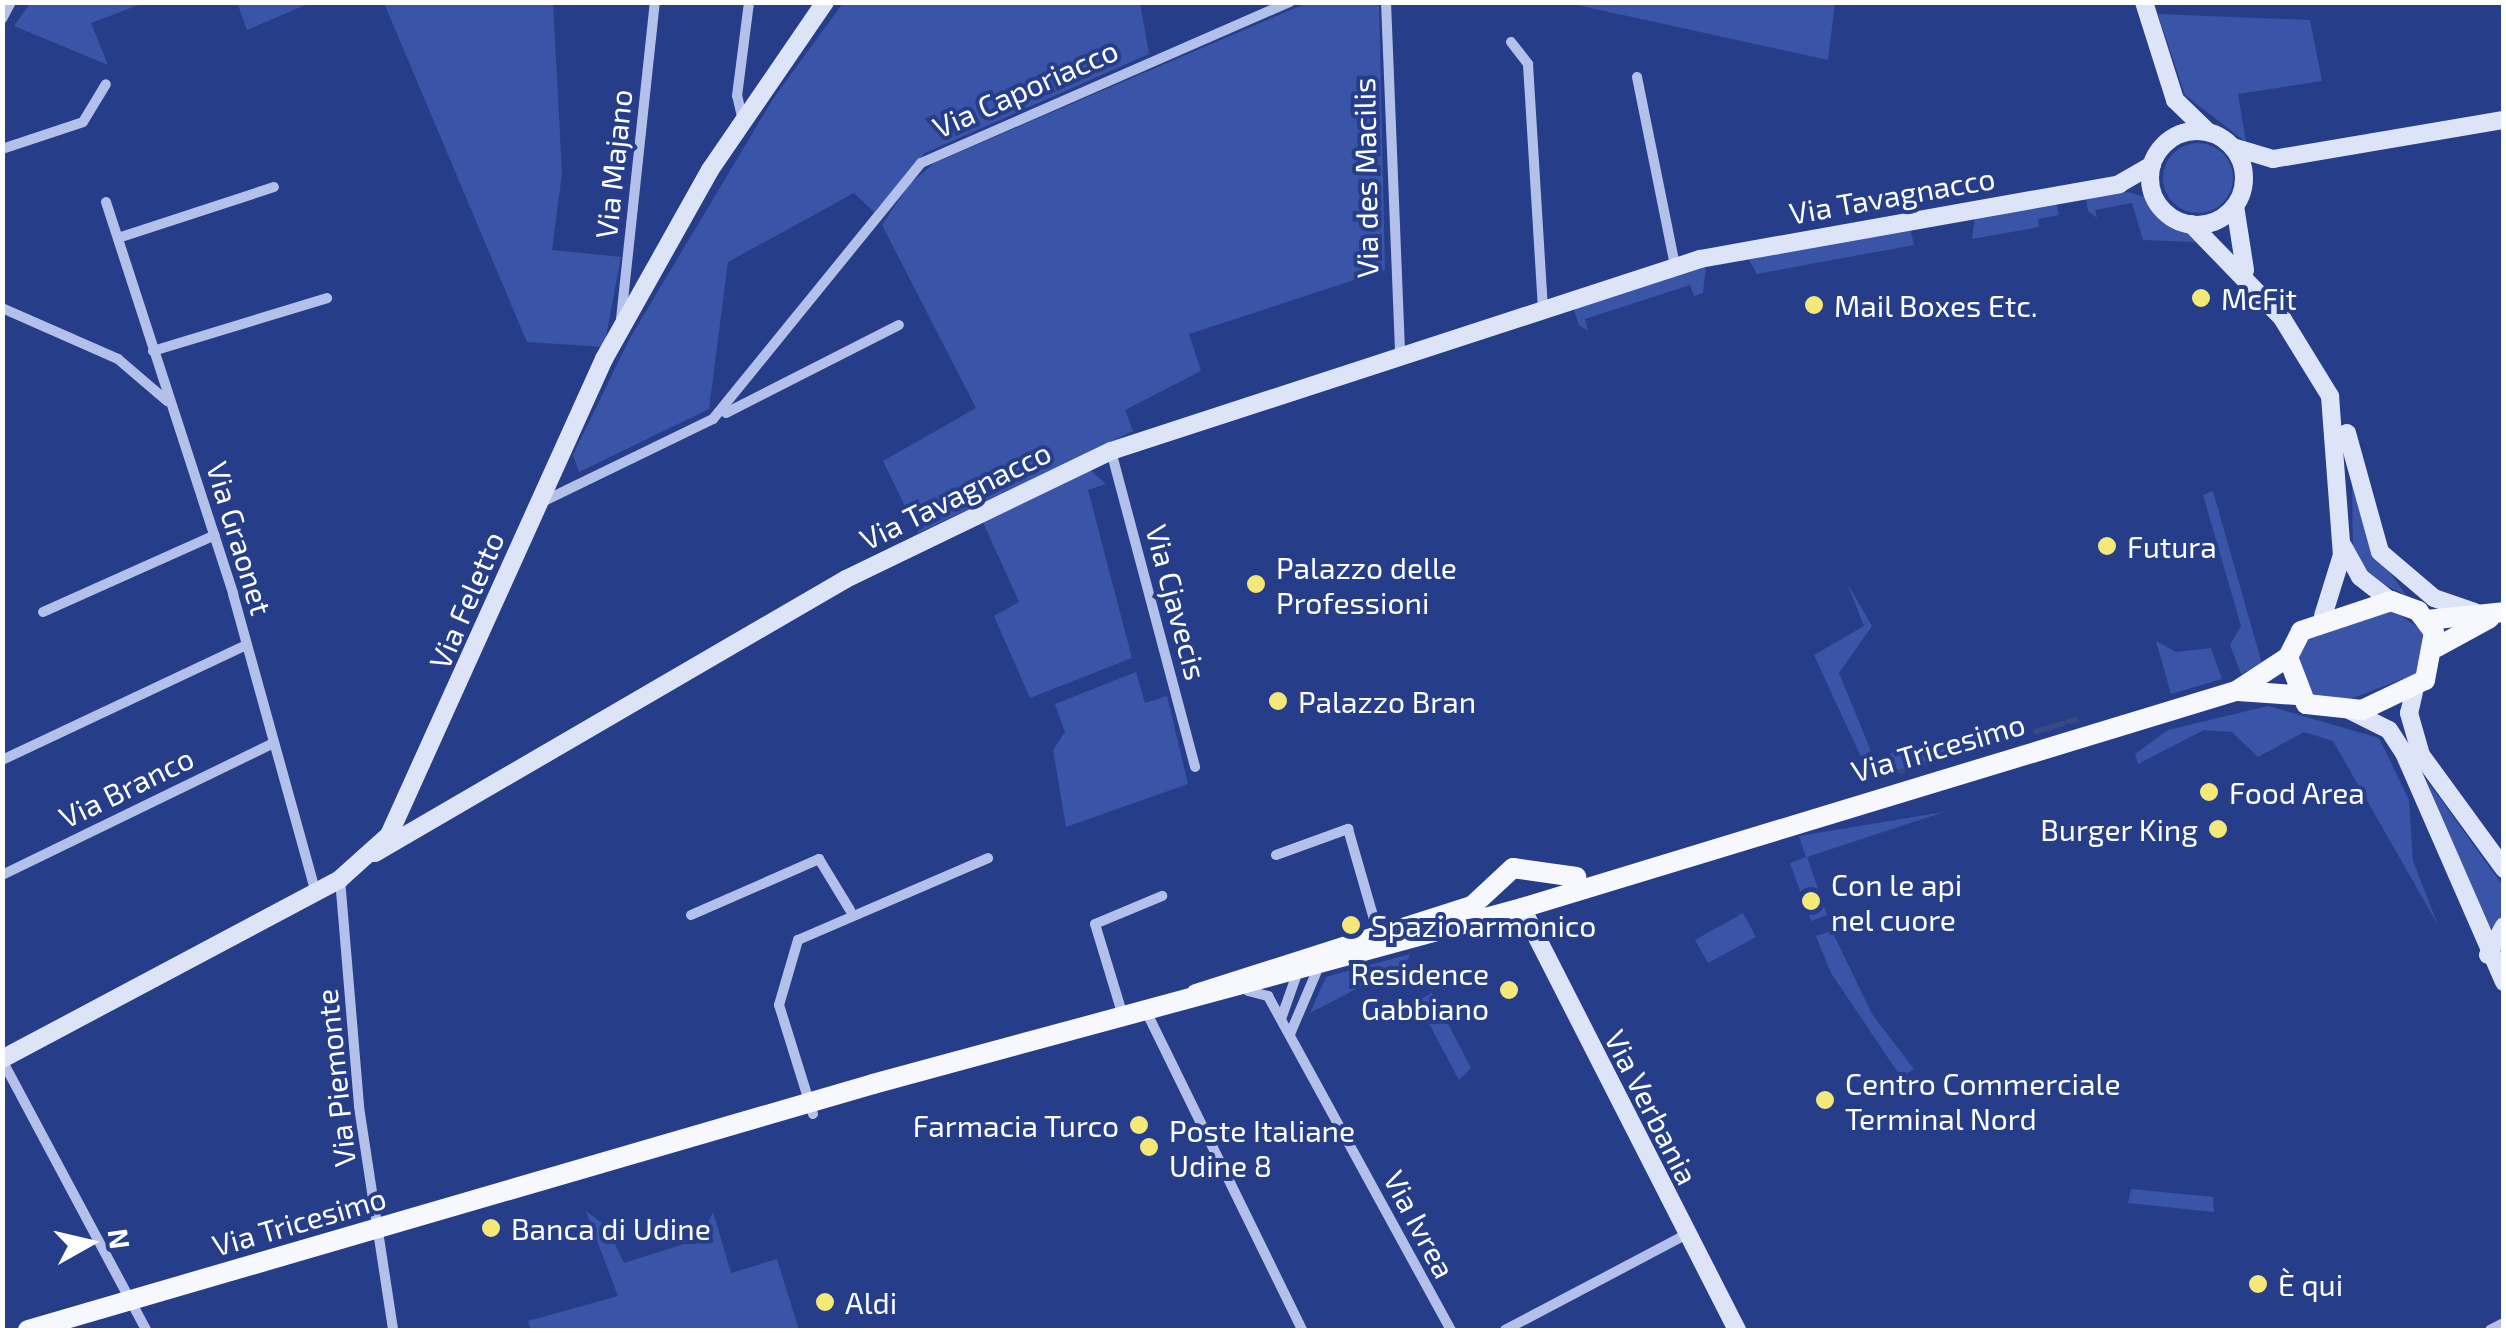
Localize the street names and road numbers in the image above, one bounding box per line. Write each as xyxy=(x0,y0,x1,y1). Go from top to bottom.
street label: Via Caporiacco xyxy=(927,31,1123,145)
street label: Via des Macilis xyxy=(1345,77,1385,279)
street label: Via Majano xyxy=(587,87,639,241)
street label: Via Tavagnacco xyxy=(1786,159,1998,231)
street label: Via Tavagnacco xyxy=(853,433,1057,557)
street label: Via Graonet xyxy=(200,457,280,619)
street label: Via Cjavecis xyxy=(1139,520,1215,684)
street label: Via Feletto xyxy=(421,526,511,674)
street label: Via Tricesimo xyxy=(1847,705,2029,789)
street label: Via Branco xyxy=(53,739,199,835)
street label: Via Piemonte xyxy=(308,987,362,1169)
street label: Via Verbania xyxy=(1598,1024,1706,1190)
street label: Via Ivrea xyxy=(1377,1164,1463,1284)
street label: Via Tricesimo xyxy=(208,1179,390,1263)

